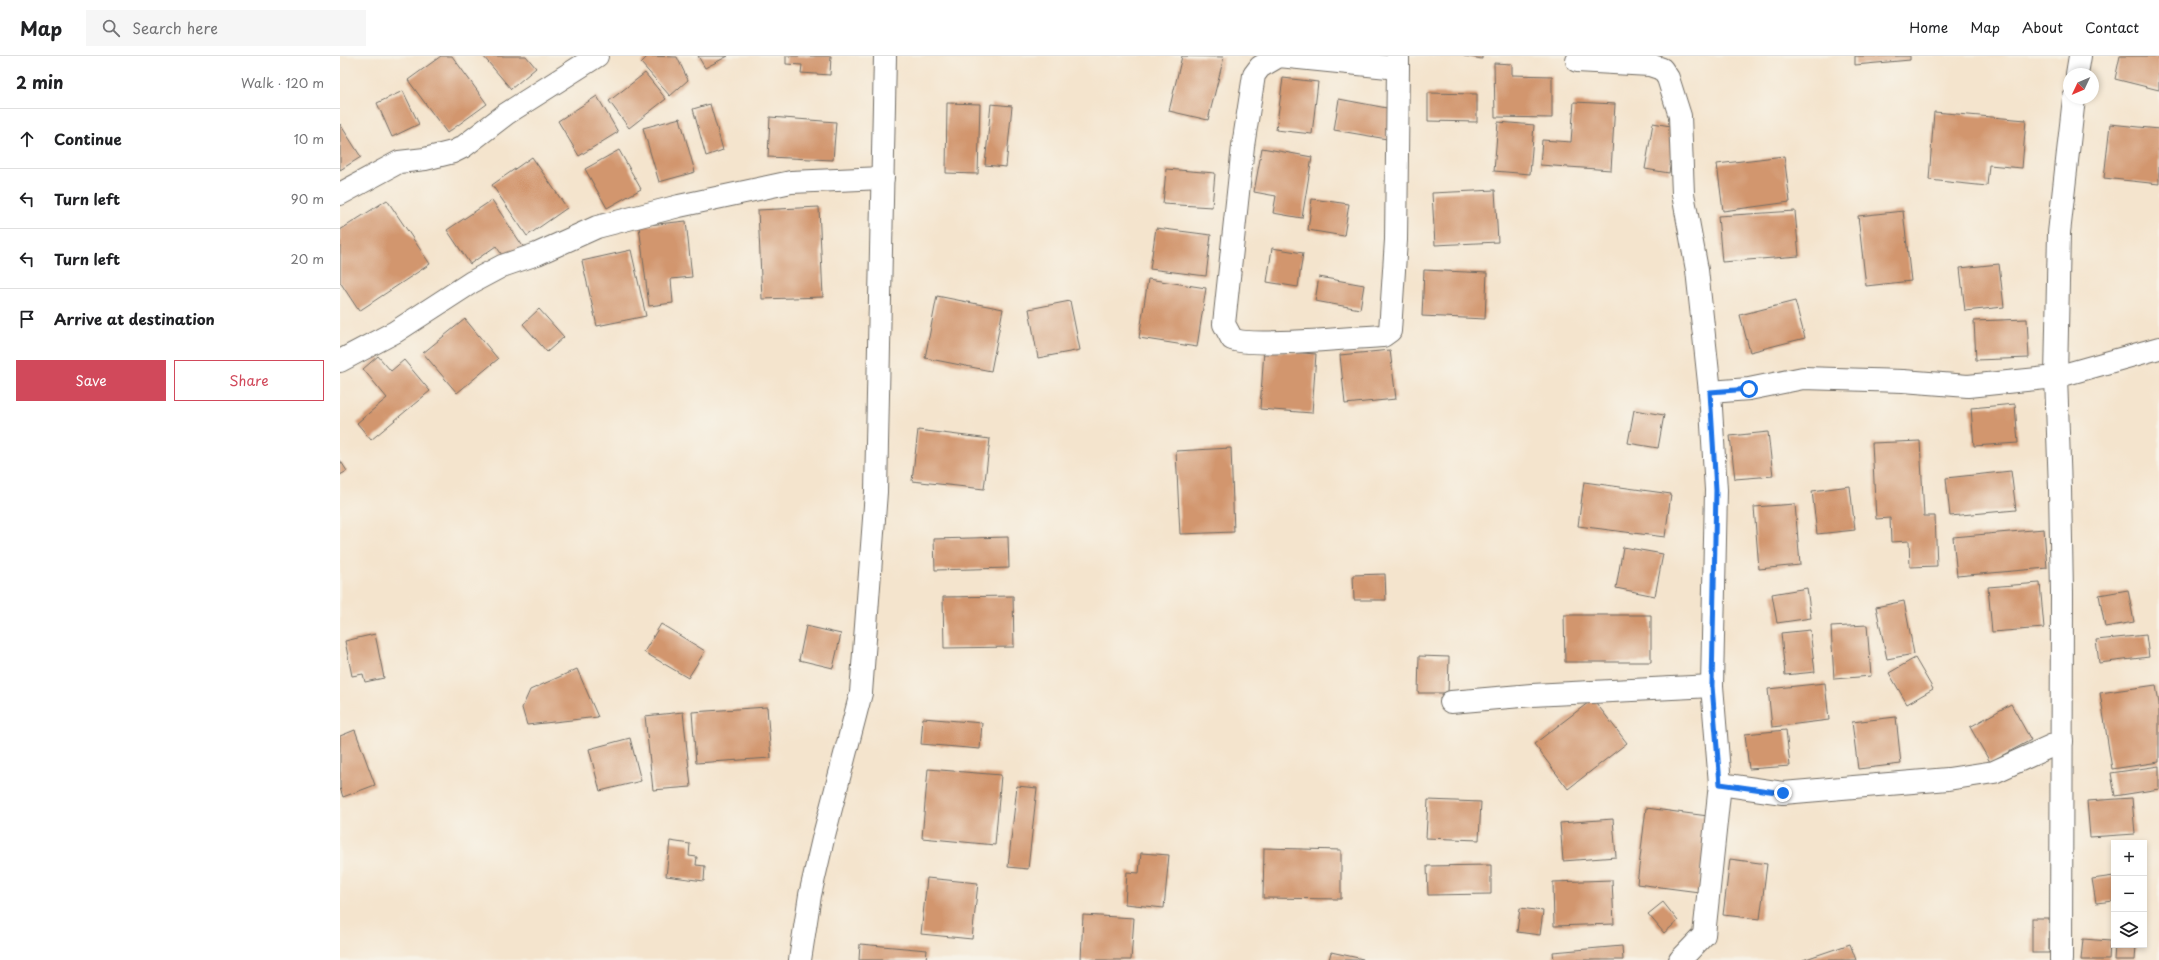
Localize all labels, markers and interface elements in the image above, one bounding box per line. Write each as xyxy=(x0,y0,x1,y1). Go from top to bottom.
search box xyxy=(86,10,366,46)
text: Map xyxy=(20,14,62,42)
text: Search here xyxy=(132,16,218,39)
icon: search xyxy=(100,17,122,39)
text: Home xyxy=(1909,17,1948,38)
text: Map xyxy=(1970,17,2000,38)
text: About xyxy=(2022,17,2063,38)
text: Contact xyxy=(2085,17,2139,38)
north arrow xyxy=(2063,68,2099,104)
text: 2 min xyxy=(16,69,63,95)
text: Walk · 120 m xyxy=(241,73,324,92)
text: Continue xyxy=(54,127,122,150)
icon: ahead xyxy=(16,128,38,150)
text: 10 m xyxy=(294,129,324,148)
text: Turn left xyxy=(54,187,120,210)
icon: left xyxy=(16,188,38,210)
text: 90 m xyxy=(291,189,324,208)
text: Turn left xyxy=(54,247,120,270)
icon: left xyxy=(16,248,38,270)
text: 20 m xyxy=(290,249,324,268)
text: Arrive at destination xyxy=(54,307,215,330)
icon: arrive xyxy=(16,308,38,330)
button: Save xyxy=(16,360,166,401)
button: Share xyxy=(174,360,324,401)
route start xyxy=(1740,380,1758,398)
route end xyxy=(1774,784,1792,802)
map controls xyxy=(2111,840,2147,948)
button: + xyxy=(2111,840,2147,876)
button: − xyxy=(2111,876,2147,912)
button: layers xyxy=(2111,912,2147,948)

